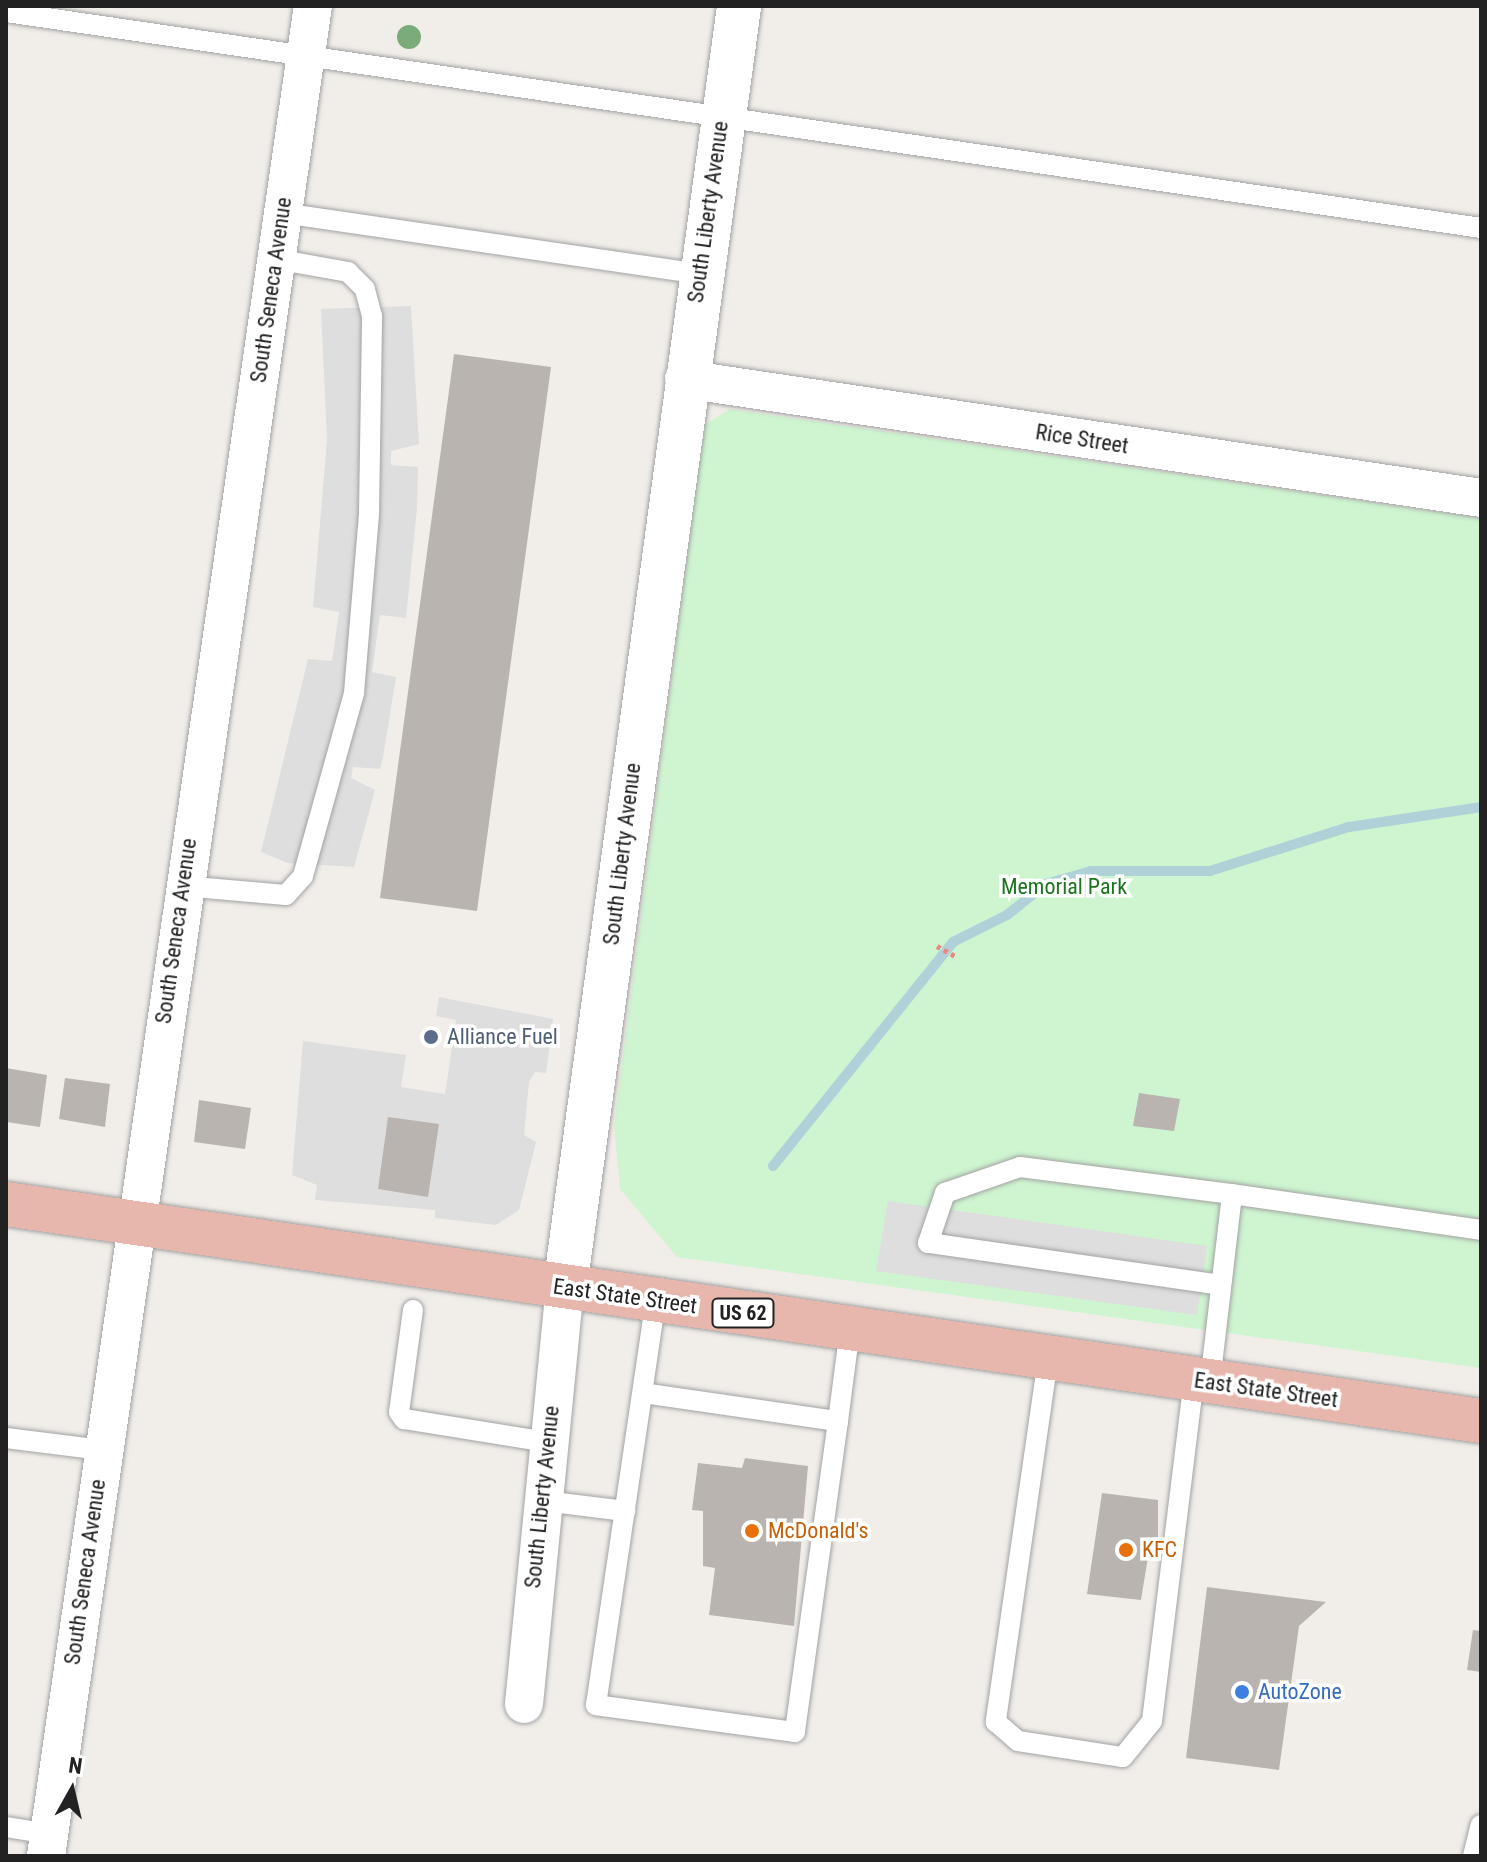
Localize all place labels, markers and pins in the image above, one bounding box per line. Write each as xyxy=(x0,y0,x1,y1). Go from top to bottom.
place label: Alliance Fuel xyxy=(447,1024,558,1050)
marker: Alliance Fuel xyxy=(422,1028,440,1046)
place label: McDonald's xyxy=(768,1518,869,1544)
marker: McDonald's xyxy=(743,1522,761,1540)
place label: KFC xyxy=(1142,1537,1177,1563)
marker: KFC xyxy=(1117,1541,1135,1559)
place label: AutoZone xyxy=(1258,1679,1342,1705)
marker: AutoZone xyxy=(1233,1683,1251,1701)

